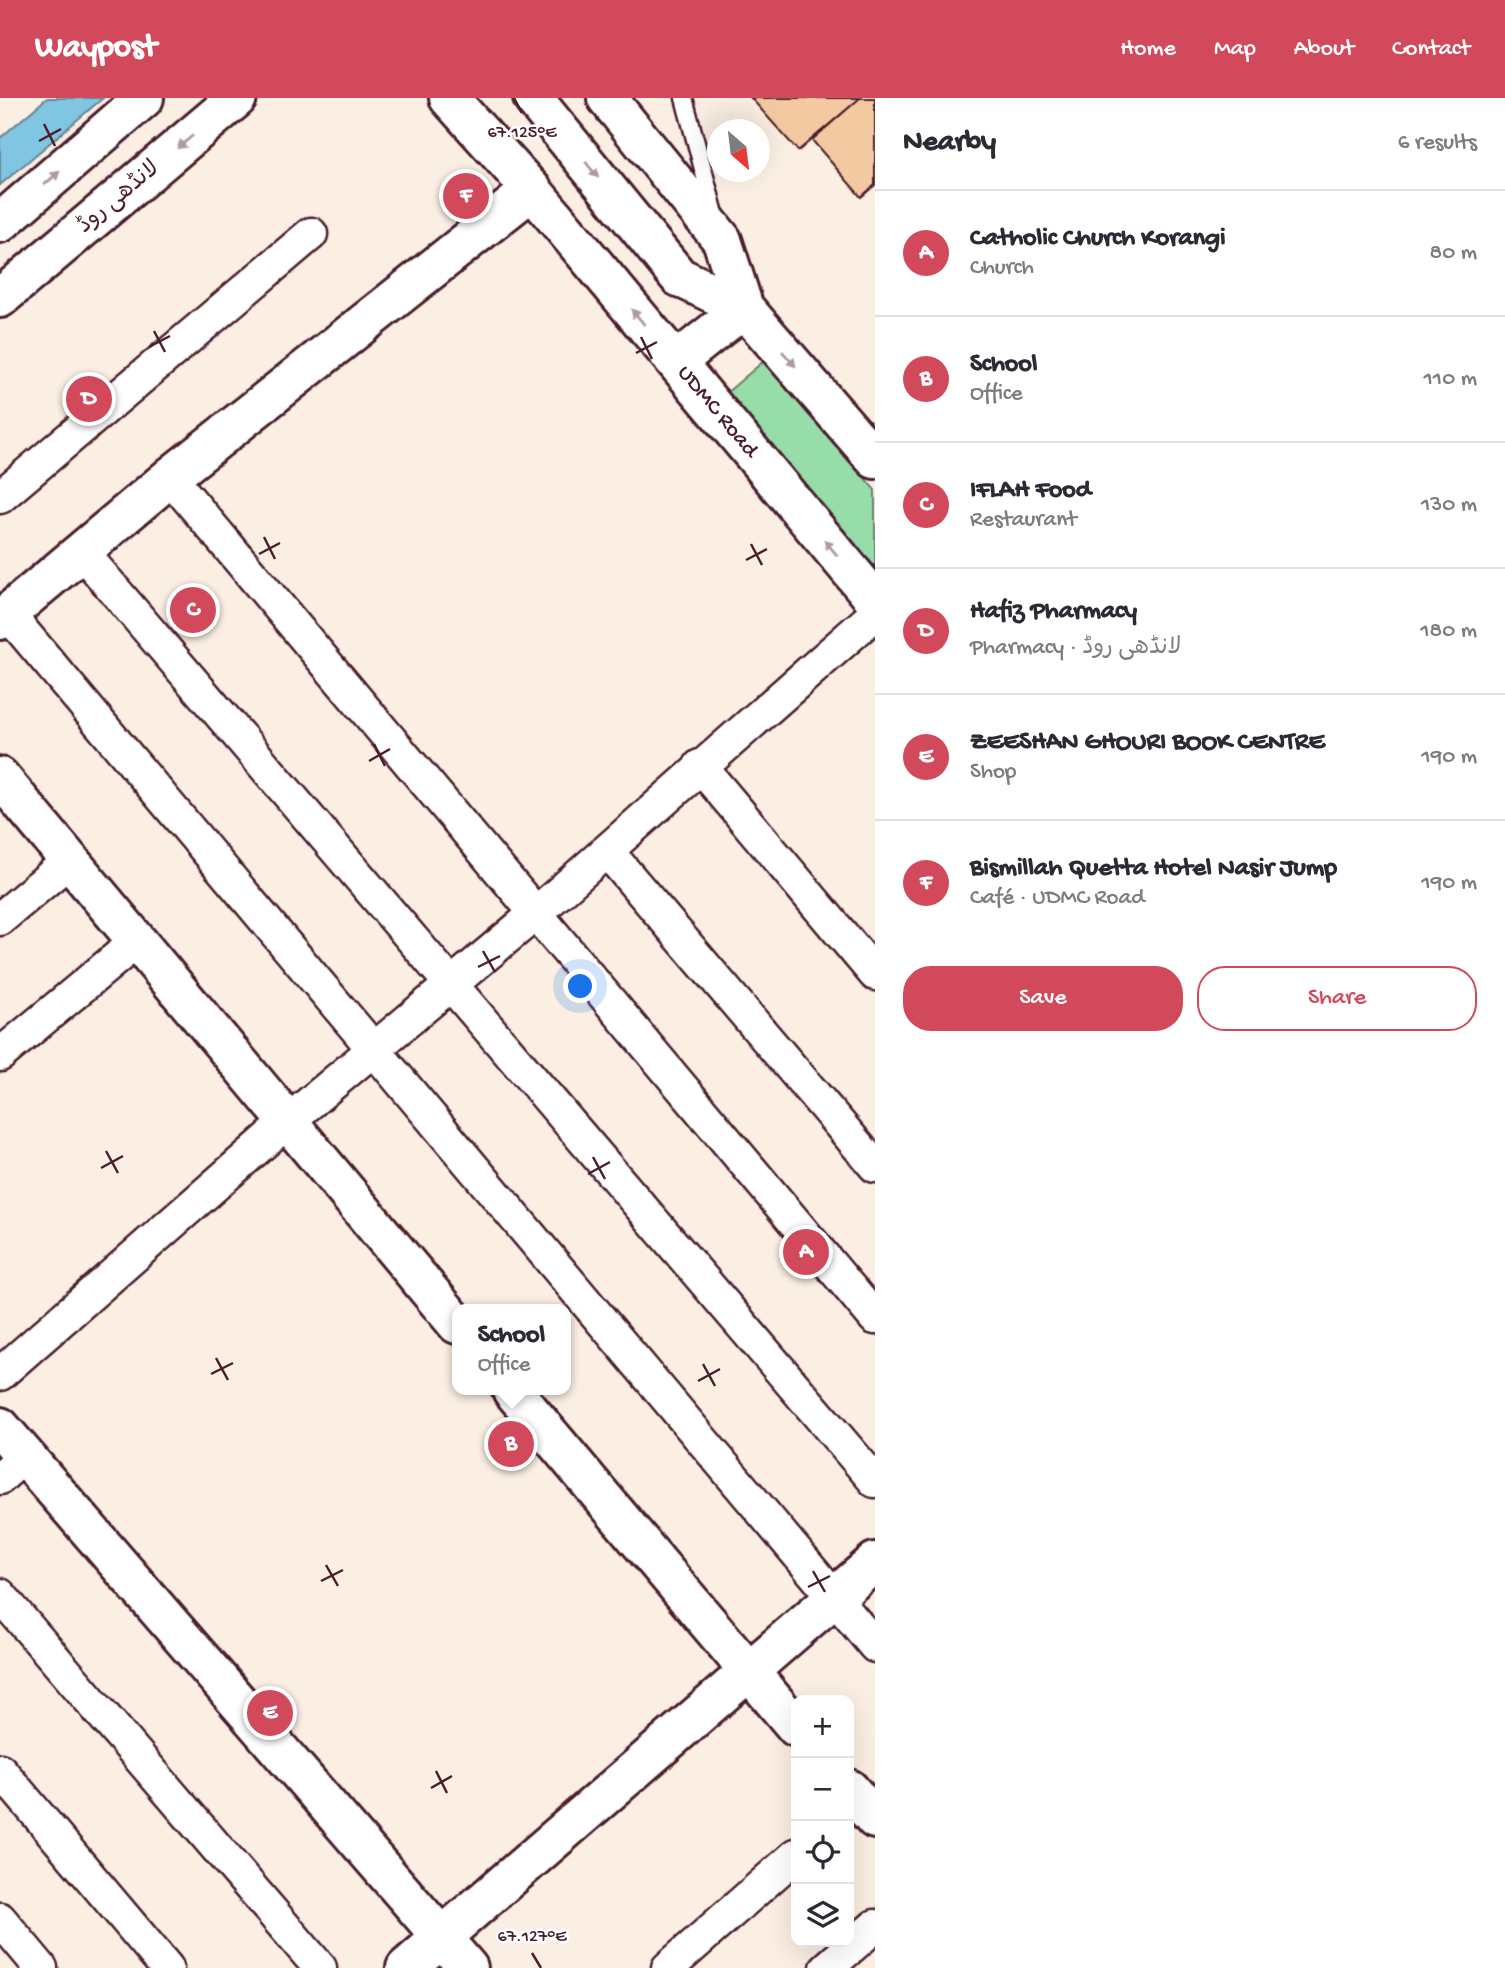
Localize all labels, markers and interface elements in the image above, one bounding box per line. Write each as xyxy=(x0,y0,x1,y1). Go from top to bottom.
text: Waypost xyxy=(35,30,157,68)
text: Home xyxy=(1120,35,1176,64)
text: Map xyxy=(1214,35,1256,64)
text: About xyxy=(1294,35,1354,64)
text: Contact xyxy=(1392,35,1470,64)
north arrow xyxy=(707,119,770,182)
text: 67.125°E xyxy=(487,123,557,144)
text: Nearby xyxy=(903,126,996,161)
text: 6 results xyxy=(1398,130,1477,157)
one-way arrow xyxy=(176,134,194,150)
street label: لانڈھی روڈ xyxy=(72,155,166,240)
one-way arrow xyxy=(584,161,599,178)
pin: F xyxy=(443,170,489,222)
one-way arrow xyxy=(43,171,60,186)
text: Catholic Church Korangi xyxy=(970,224,1226,255)
text: A xyxy=(919,240,933,267)
text: 80 m xyxy=(1430,240,1477,267)
text: Church xyxy=(970,255,1034,282)
one-way arrow xyxy=(630,308,646,326)
text: School xyxy=(970,350,1038,381)
one-way arrow xyxy=(781,351,796,368)
street label: UDMC Road xyxy=(671,360,764,465)
text: B xyxy=(920,366,932,393)
text: 110 m xyxy=(1424,366,1477,393)
pin: D xyxy=(66,373,112,425)
text: Office xyxy=(970,381,1023,408)
text: IFLAH Food xyxy=(970,476,1091,507)
text: C xyxy=(920,492,932,519)
text: 130 m xyxy=(1421,492,1477,519)
text: Restaurant xyxy=(970,507,1077,534)
one-way arrow xyxy=(824,539,839,556)
pin: C xyxy=(170,584,216,636)
text: Hafiz Pharmacy xyxy=(970,597,1137,628)
text: D xyxy=(919,618,934,645)
text: 180 m xyxy=(1420,618,1477,645)
text: Pharmacy · لانڈھی روڈ xyxy=(970,635,1181,662)
text: ZEESHAN GHOURI BOOK CENTRE xyxy=(970,728,1325,759)
text: E xyxy=(919,744,933,771)
text: 190 m xyxy=(1421,744,1477,771)
text: Shop xyxy=(970,759,1016,786)
text: Bismillah Quetta Hotel Nasir Jump xyxy=(970,854,1337,885)
text: F xyxy=(920,870,932,897)
text: 190 m xyxy=(1421,870,1477,897)
text: Café · UDMC Road xyxy=(970,885,1145,912)
button: Save xyxy=(903,966,1183,1031)
button: Share xyxy=(1197,966,1477,1031)
your location xyxy=(563,969,597,1003)
pin: A xyxy=(783,1226,829,1278)
popup xyxy=(452,1304,571,1395)
text: School xyxy=(478,1321,545,1352)
text: Office xyxy=(478,1352,530,1379)
pin: B xyxy=(488,1418,534,1470)
pin: E xyxy=(247,1687,293,1739)
map controls xyxy=(791,1695,854,1947)
button: + xyxy=(791,1695,854,1758)
button: − xyxy=(791,1758,854,1821)
button: locate xyxy=(791,1821,854,1884)
button: layers xyxy=(791,1884,854,1947)
text: 67.127°E xyxy=(498,1927,567,1948)

